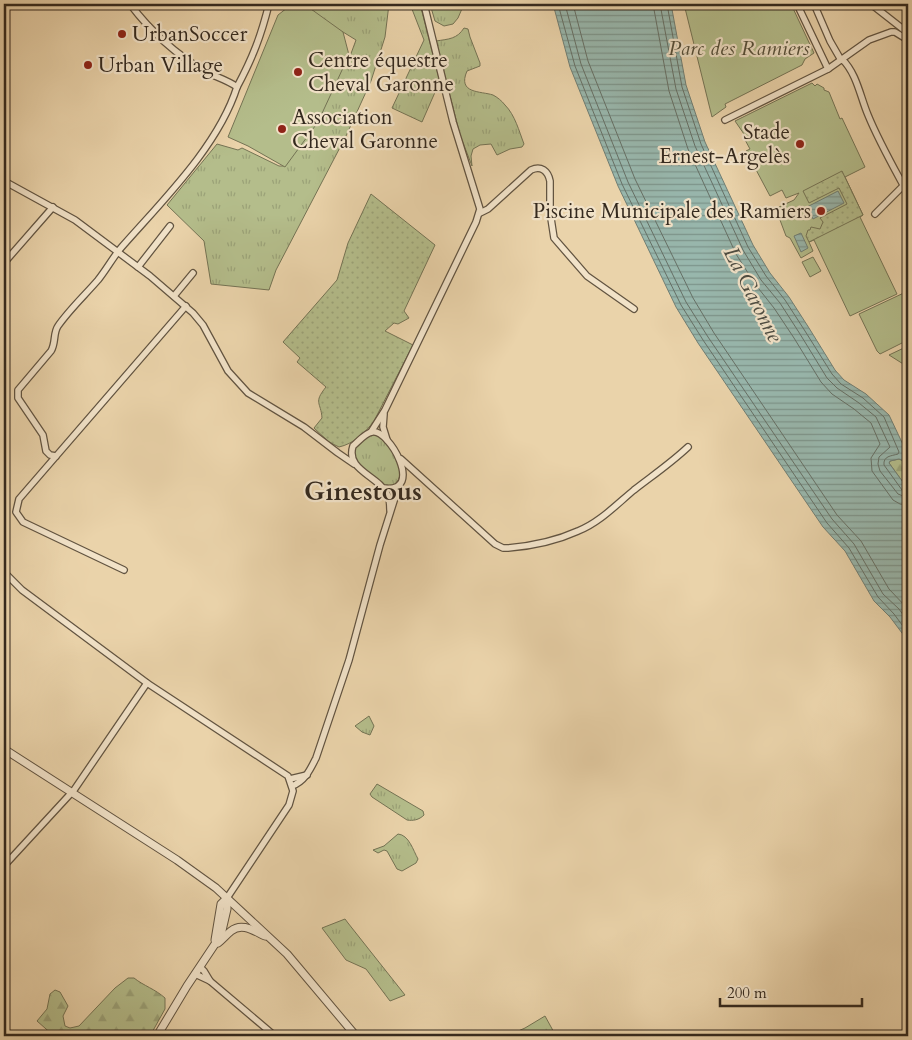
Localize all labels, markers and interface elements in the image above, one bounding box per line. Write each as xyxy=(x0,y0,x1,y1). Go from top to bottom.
place label: UrbanSoccer xyxy=(132,20,248,49)
marker: UrbanSoccer xyxy=(116,28,128,40)
park label: Parc des Ramiers xyxy=(668,34,810,63)
place label: Centre équestre Cheval Garonne xyxy=(308,46,454,99)
place label: Urban Village xyxy=(98,51,223,80)
marker: Urban Village xyxy=(82,59,94,71)
marker: Centre équestre Cheval Garonne xyxy=(292,66,304,78)
place label: Association Cheval Garonne xyxy=(292,103,438,156)
place label: Stade Ernest-Argelès xyxy=(659,118,790,171)
marker: Association Cheval Garonne xyxy=(276,123,288,135)
marker: Stade Ernest-Argelès xyxy=(794,138,806,150)
place label: Piscine Municipale des Ramiers xyxy=(533,197,811,226)
marker: Piscine Municipale des Ramiers xyxy=(815,205,827,217)
water label: La Garonne xyxy=(716,241,790,348)
district label: Ginestous xyxy=(304,474,422,509)
scale bar xyxy=(720,975,862,1007)
text: 200 m xyxy=(727,983,767,1003)

